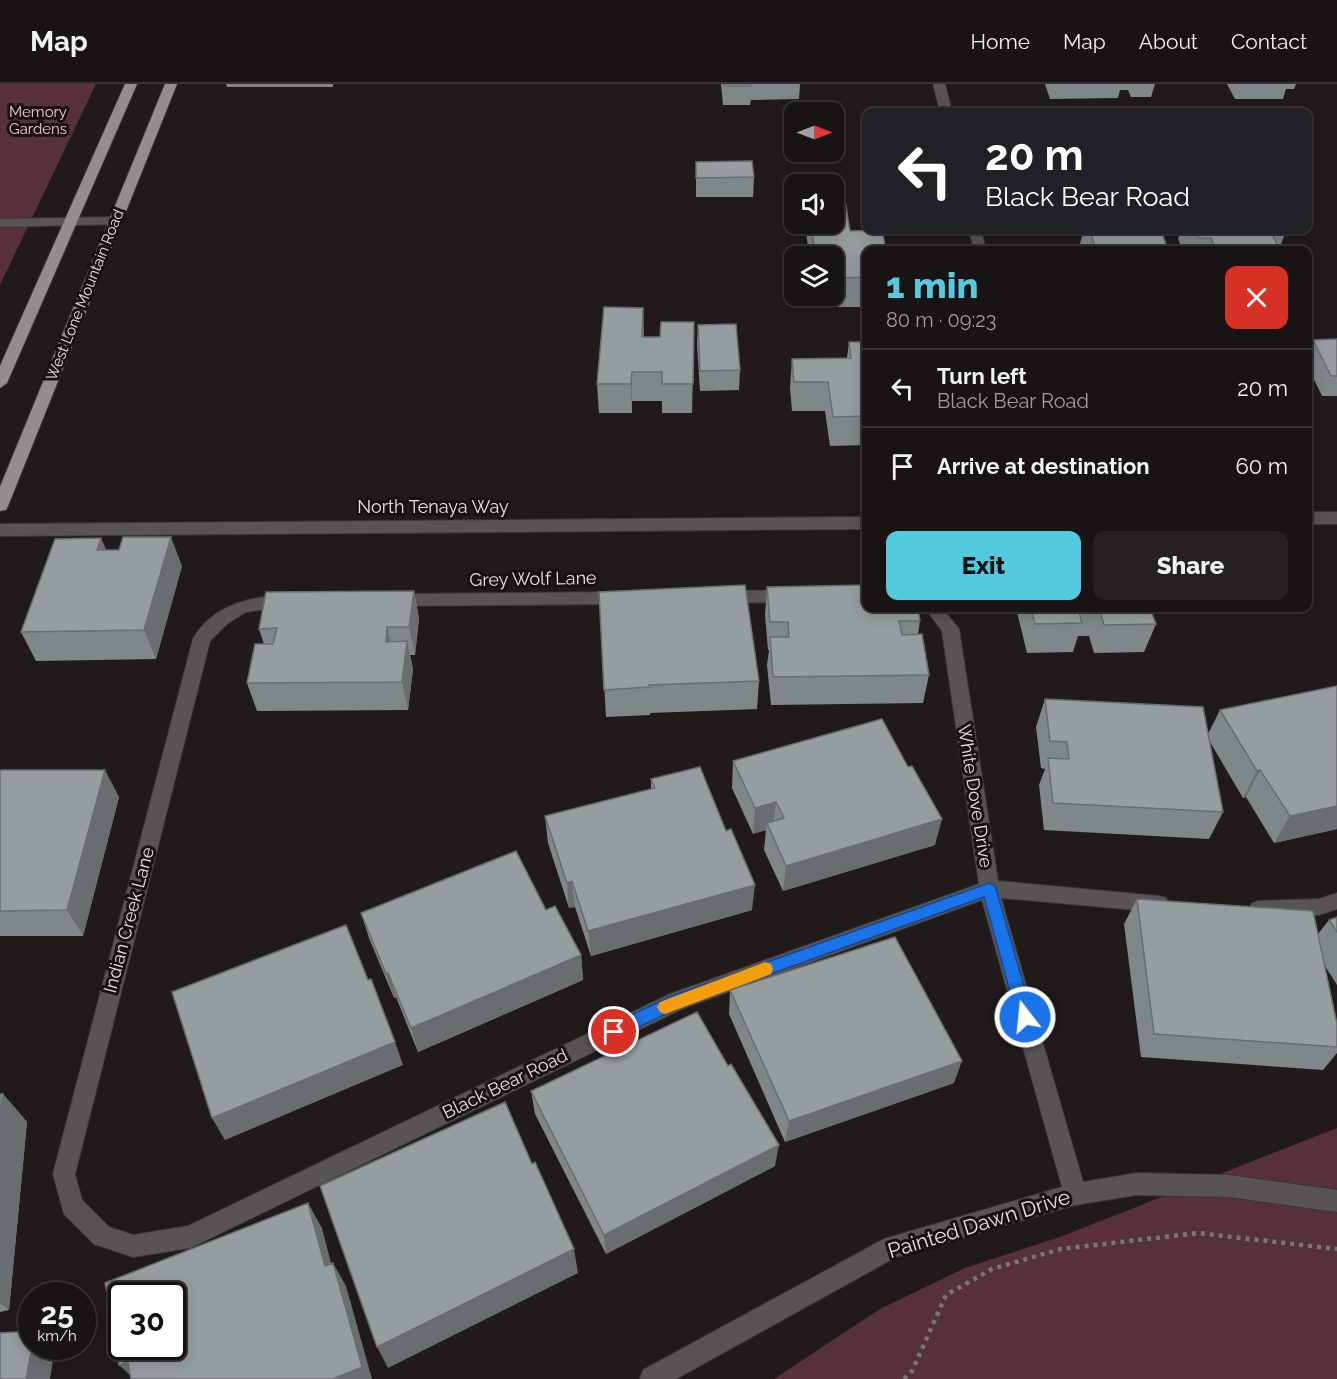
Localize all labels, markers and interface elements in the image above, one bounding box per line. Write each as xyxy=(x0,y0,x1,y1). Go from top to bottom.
text: Map xyxy=(30,25,88,58)
text: Home xyxy=(971,29,1030,54)
text: Map xyxy=(1063,29,1106,54)
text: About xyxy=(1139,29,1198,54)
text: Contact xyxy=(1231,29,1307,54)
north arrow xyxy=(784,102,844,162)
map controls xyxy=(784,102,844,306)
park label: Memory Gardens xyxy=(9,103,67,138)
text: 20 m xyxy=(985,131,1084,180)
icon: left xyxy=(886,132,964,210)
button: sound xyxy=(784,174,844,234)
text: Black Bear Road xyxy=(985,181,1190,212)
street label: West Lone Mountain Road xyxy=(42,207,128,383)
button: layers xyxy=(784,246,844,306)
text: 1 min xyxy=(886,264,978,306)
button: close xyxy=(1225,266,1288,329)
text: 80 m · 09:23 xyxy=(886,308,996,332)
text: Turn left xyxy=(937,363,1027,389)
icon: left xyxy=(886,372,919,405)
text: 20 m xyxy=(1237,375,1288,401)
text: Black Bear Road xyxy=(937,389,1089,413)
icon: arrive xyxy=(886,450,919,483)
text: Arrive at destination xyxy=(937,453,1150,479)
text: 60 m xyxy=(1235,453,1288,479)
street label: North Tenaya Way xyxy=(357,496,509,517)
button: Exit xyxy=(886,531,1081,600)
button: Share xyxy=(1093,531,1288,600)
street label: Grey Wolf Lane xyxy=(469,567,597,590)
street label: White Dove Drive xyxy=(954,723,997,870)
street label: Indian Creek Lane xyxy=(99,844,158,995)
position arrow xyxy=(993,985,1057,1049)
pin xyxy=(588,1006,639,1057)
icon: arrive xyxy=(597,1015,630,1048)
street label: Black Bear Road xyxy=(439,1044,571,1123)
street label: Painted Dawn Drive xyxy=(885,1184,1073,1263)
speed limit sign: 30 xyxy=(108,1282,186,1360)
text: 25 xyxy=(40,1296,74,1331)
text: km/h xyxy=(37,1327,77,1345)

